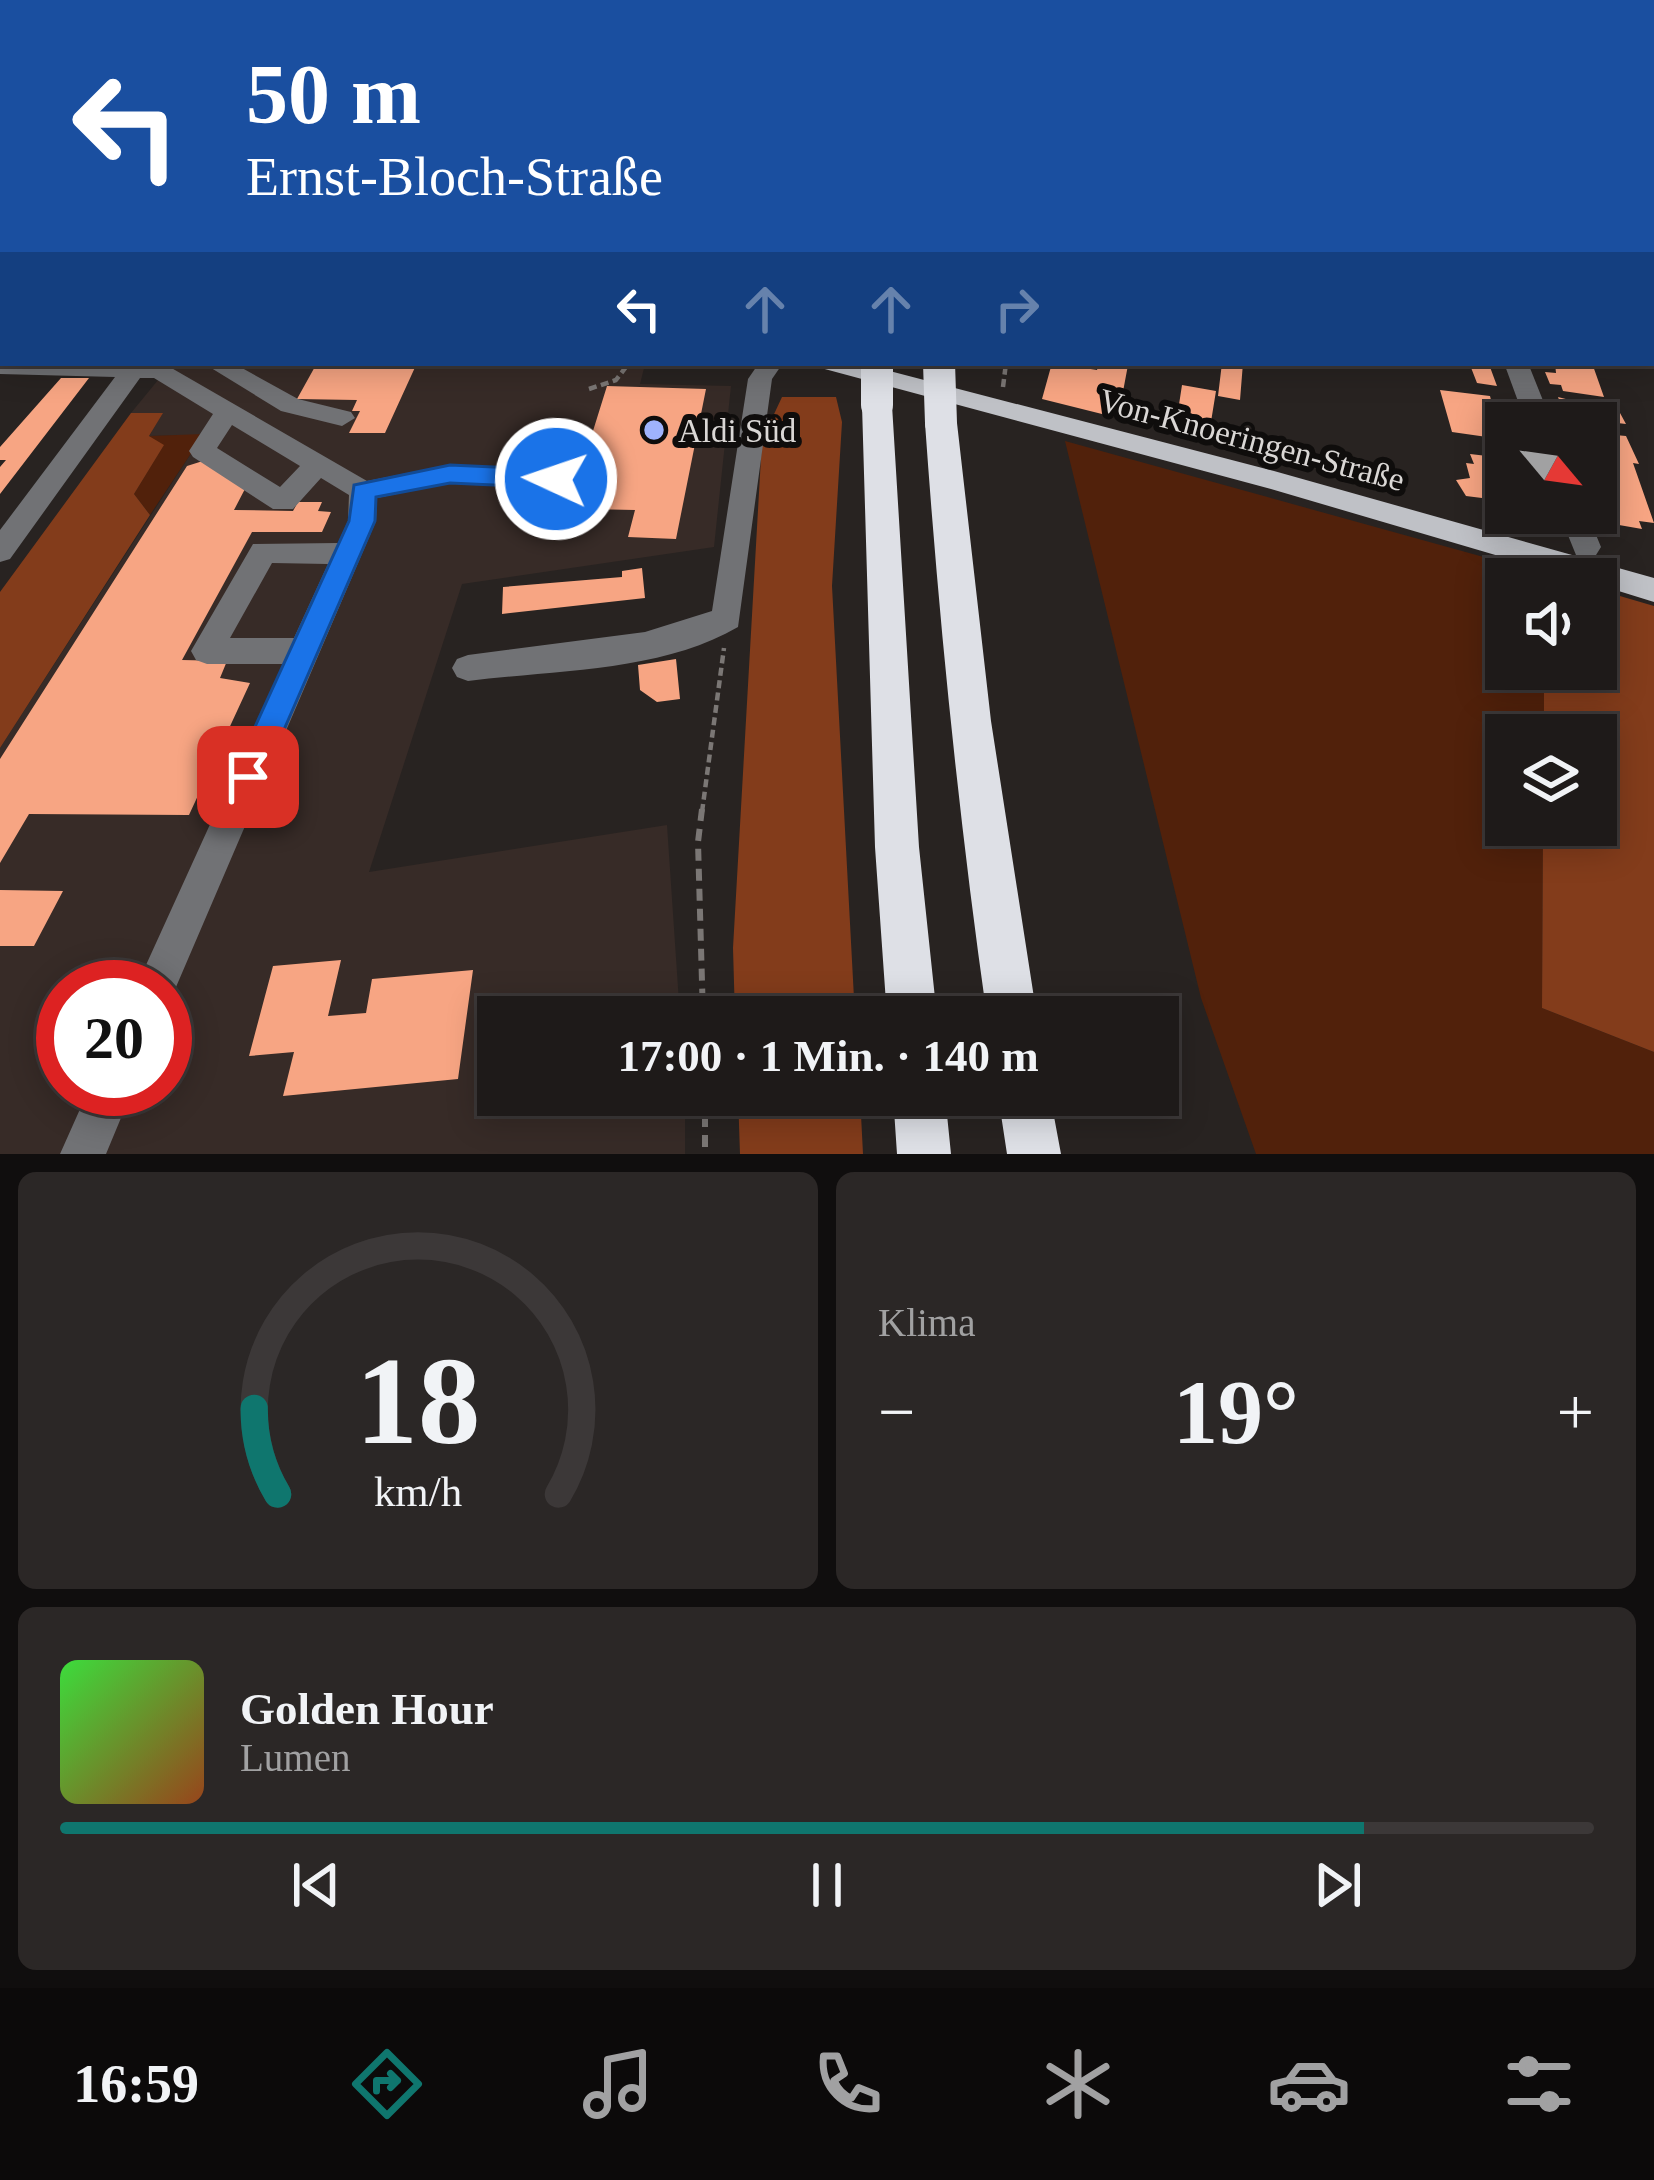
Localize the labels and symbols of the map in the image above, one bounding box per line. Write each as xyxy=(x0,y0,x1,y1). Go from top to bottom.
street label: Von-Knoeringen-Straße xyxy=(1095,382,1408,498)
north arrow xyxy=(1485,402,1617,534)
place label: Aldi Süd xyxy=(678,413,797,449)
position arrow xyxy=(493,416,619,542)
marker: Aldi Süd xyxy=(641,417,667,443)
pin xyxy=(197,726,299,828)
speed limit sign: 20 xyxy=(36,960,192,1116)

